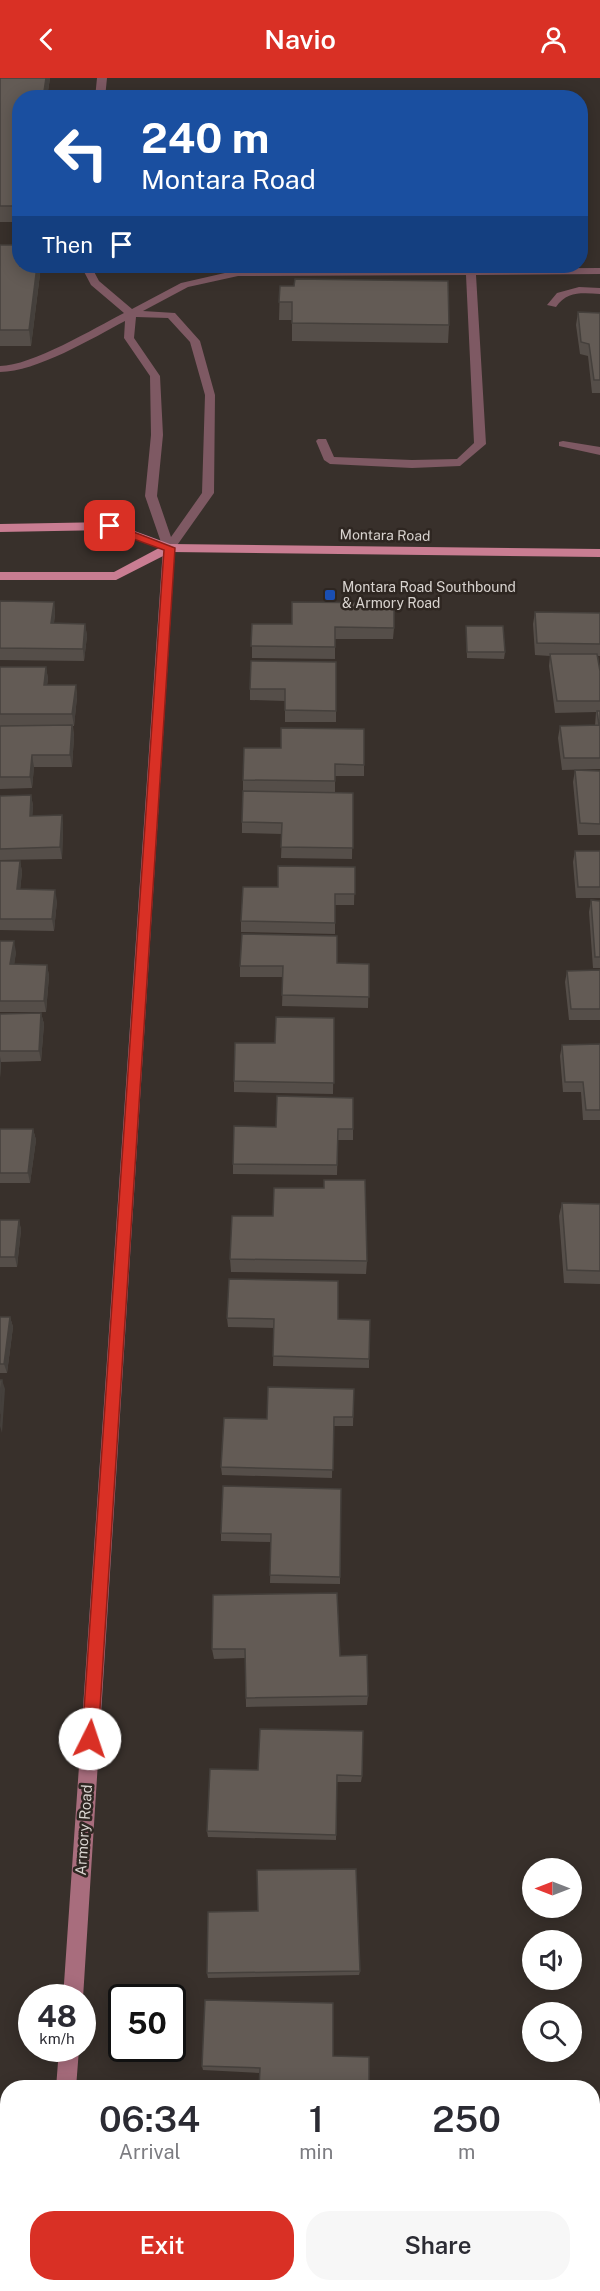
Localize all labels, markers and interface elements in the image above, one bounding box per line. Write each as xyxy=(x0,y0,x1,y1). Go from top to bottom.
icon: back xyxy=(30,23,63,56)
text: Navio xyxy=(264,23,336,55)
icon: person xyxy=(537,23,570,56)
text: 240 m xyxy=(141,113,269,162)
icon: left xyxy=(42,114,120,192)
text: Montara Road xyxy=(141,163,316,195)
icon: arrive xyxy=(105,228,138,261)
text: Then xyxy=(42,232,93,258)
pin xyxy=(84,500,135,551)
icon: arrive xyxy=(93,509,126,542)
street label: Montara Road xyxy=(340,526,430,544)
place label: Montara Road Southbound & Armory Road xyxy=(342,579,516,611)
marker: Montara Road Southbound & Armory Road xyxy=(323,588,337,602)
position arrow xyxy=(58,1707,122,1771)
street label: Armory Road xyxy=(72,1784,95,1876)
north arrow xyxy=(522,1858,582,1918)
map controls xyxy=(522,1858,582,2062)
button: sound xyxy=(522,1930,582,1990)
speed limit sign: 50 xyxy=(108,1984,186,2062)
text: 48 xyxy=(37,1998,77,2034)
button: search xyxy=(522,2002,582,2062)
text: km/h xyxy=(39,2030,75,2047)
text: 06:34 xyxy=(99,2098,200,2140)
text: 1 xyxy=(309,2098,324,2140)
text: 250 xyxy=(432,2098,501,2140)
text: Arrival xyxy=(119,2140,181,2164)
text: min xyxy=(299,2140,333,2164)
text: m xyxy=(458,2140,475,2164)
button: Exit xyxy=(30,2211,294,2280)
button: Share xyxy=(306,2211,570,2280)

